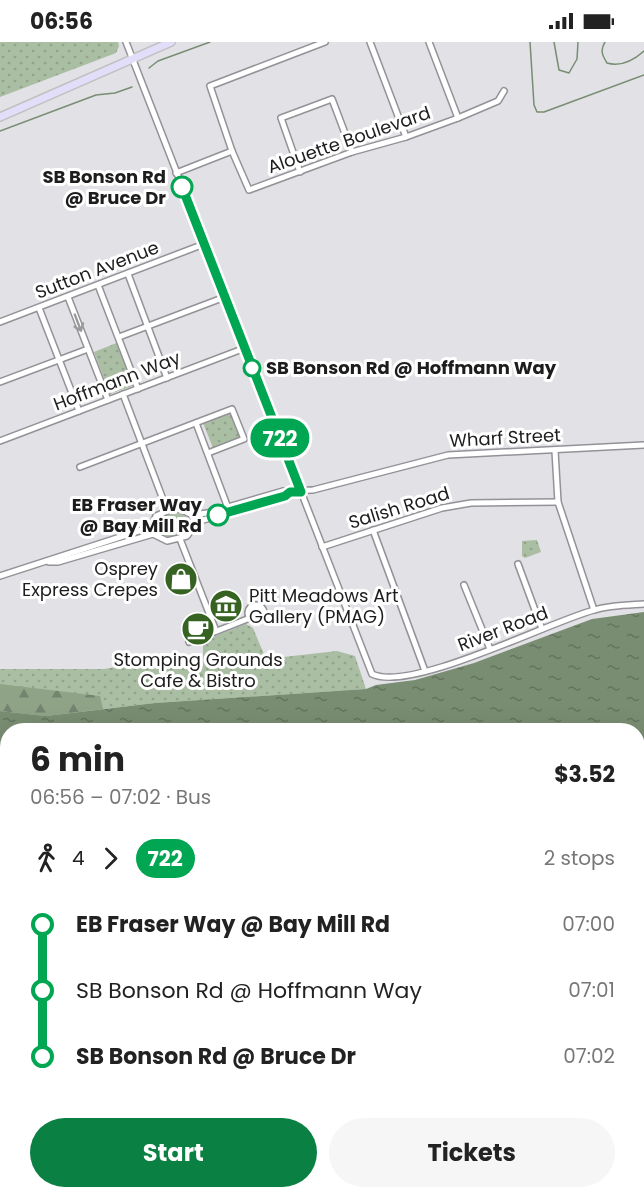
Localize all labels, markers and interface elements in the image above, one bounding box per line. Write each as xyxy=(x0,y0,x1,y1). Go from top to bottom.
text: 06:56 xyxy=(30,6,93,37)
street label: Alouette Boulevard xyxy=(264,100,434,179)
place label: SB Bonson Rd @ Bruce Dr xyxy=(42,164,166,210)
marker: SB Bonson Rd @ Bruce Dr xyxy=(171,176,193,198)
street label: Sutton Avenue xyxy=(31,234,162,305)
one-way arrow xyxy=(73,313,84,332)
street label: Hoffmann Way xyxy=(50,345,184,416)
place label: SB Bonson Rd @ Hoffmann Way xyxy=(266,355,557,380)
marker: SB Bonson Rd @ Hoffmann Way xyxy=(243,359,261,377)
line badge: 722 xyxy=(246,418,314,458)
street label: Wharf Street xyxy=(449,422,561,453)
text: 722 xyxy=(262,424,298,453)
street label: Salish Road xyxy=(345,480,452,535)
place label: EB Fraser Way @ Bay Mill Rd xyxy=(72,492,203,538)
marker: EB Fraser Way @ Bay Mill Rd xyxy=(207,504,229,526)
place label: Osprey Express Crepes xyxy=(22,556,158,602)
shop icon: Osprey Express Crepes xyxy=(163,561,199,597)
place label: Pitt Meadows Art Gallery (PMAG) xyxy=(249,583,399,629)
museum icon: Pitt Meadows Art Gallery (PMAG) xyxy=(208,588,244,624)
street label: River Road xyxy=(454,600,552,657)
cafe icon: Stomping Grounds Cafe & Bistro xyxy=(180,611,216,647)
place label: Stomping Grounds Cafe & Bistro xyxy=(113,647,283,693)
text: 6 min xyxy=(30,736,125,783)
text: $3.52 xyxy=(554,759,615,790)
text: 06:56 – 07:02 · Bus xyxy=(30,783,211,811)
icon: walk xyxy=(30,842,63,875)
icon: forward xyxy=(94,842,127,875)
text: 4 xyxy=(72,844,85,872)
text: 722 xyxy=(148,844,183,873)
text: 2 stops xyxy=(544,844,615,872)
text: EB Fraser Way @ Bay Mill Rd xyxy=(76,909,390,940)
text: 07:00 xyxy=(562,910,615,938)
text: SB Bonson Rd @ Hoffmann Way xyxy=(76,975,422,1006)
text: 07:01 xyxy=(568,976,615,1004)
text: SB Bonson Rd @ Bruce Dr xyxy=(76,1041,356,1072)
text: 07:02 xyxy=(563,1042,615,1070)
button: Start xyxy=(30,1118,317,1187)
button: Tickets xyxy=(329,1118,615,1187)

